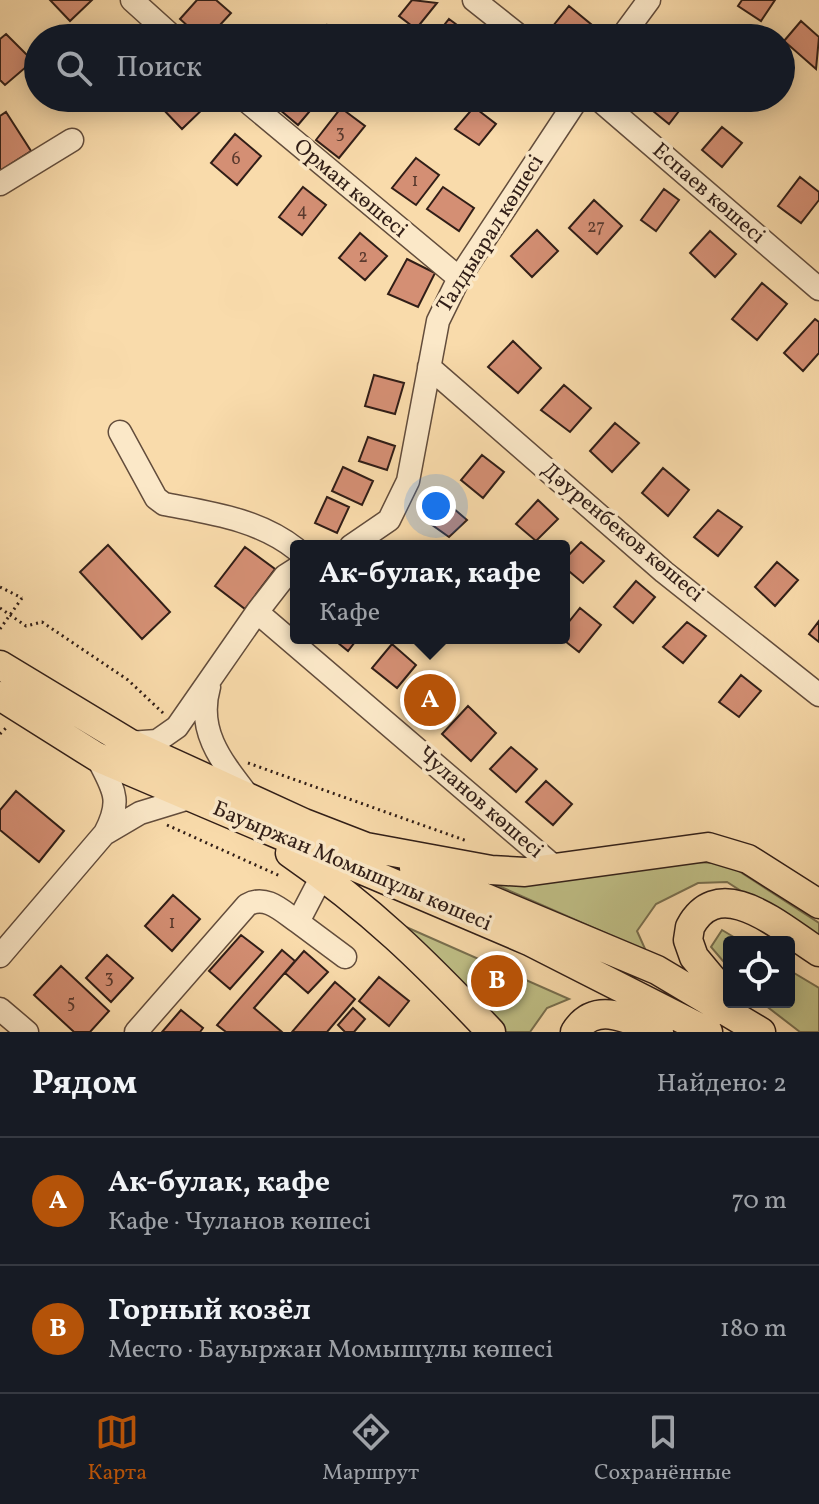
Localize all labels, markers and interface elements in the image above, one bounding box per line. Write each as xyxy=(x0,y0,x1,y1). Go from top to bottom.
search box xyxy=(24,24,795,112)
icon: search xyxy=(52,46,96,90)
text: Поиск xyxy=(116,47,202,89)
house number: 3 xyxy=(335,121,345,146)
street label: Орман көшесі xyxy=(286,132,414,246)
street label: Еспаев көшесі xyxy=(645,136,771,252)
house number: 6 xyxy=(231,147,241,172)
street label: Талдыарал көшесі xyxy=(430,149,552,319)
house number: 1 xyxy=(412,169,418,194)
house number: 4 xyxy=(297,199,307,224)
house number: 27 xyxy=(587,215,605,240)
house number: 2 xyxy=(358,245,368,270)
street label: Дәуренбеков көшесі xyxy=(534,456,710,610)
your location xyxy=(416,486,456,526)
popup xyxy=(290,540,570,644)
text: Ак-булак, кафе xyxy=(319,553,541,595)
text: Кафе xyxy=(319,595,380,631)
pin: A xyxy=(404,670,456,730)
street label: Чуланов көшесі xyxy=(410,740,550,866)
street label: Бауыржан Момышұлы көшесі xyxy=(208,794,496,940)
house number: 1 xyxy=(169,911,175,936)
map controls xyxy=(723,936,795,1008)
button: locate xyxy=(723,936,795,1008)
pin: B xyxy=(471,951,523,1011)
house number: 3 xyxy=(104,966,114,991)
house number: 5 xyxy=(67,991,75,1016)
text: Рядом xyxy=(32,1061,137,1108)
text: Найдено: 2 xyxy=(657,1066,787,1102)
text: Ак-булак, кафе xyxy=(108,1162,330,1204)
text: A xyxy=(49,1183,67,1219)
text: 70 m xyxy=(732,1183,787,1219)
text: Кафе · Чуланов көшесі xyxy=(108,1204,371,1240)
text: Горный козёл xyxy=(108,1290,311,1332)
text: B xyxy=(49,1311,67,1347)
text: 180 m xyxy=(720,1311,787,1347)
text: Место · Бауыржан Момышұлы көшесі xyxy=(108,1332,553,1368)
tab: Карта xyxy=(87,1410,147,1489)
tab: Маршрут xyxy=(322,1410,419,1489)
tab: Сохранённые xyxy=(594,1410,731,1489)

